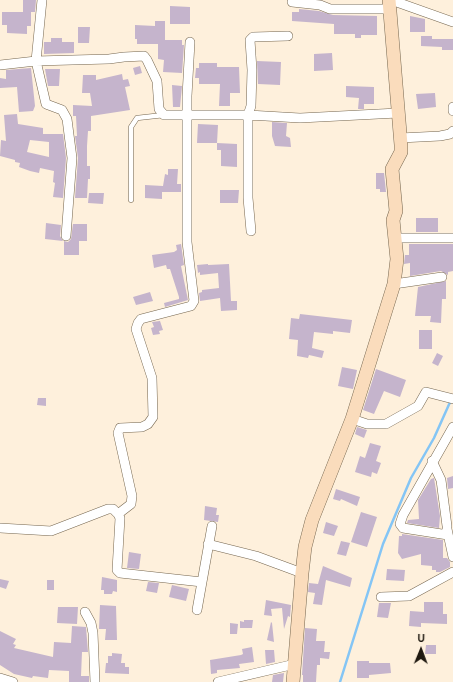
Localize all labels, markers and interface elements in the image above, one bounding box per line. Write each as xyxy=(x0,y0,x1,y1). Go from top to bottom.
north arrow xyxy=(401,630,441,670)
text: U xyxy=(417,631,425,645)

